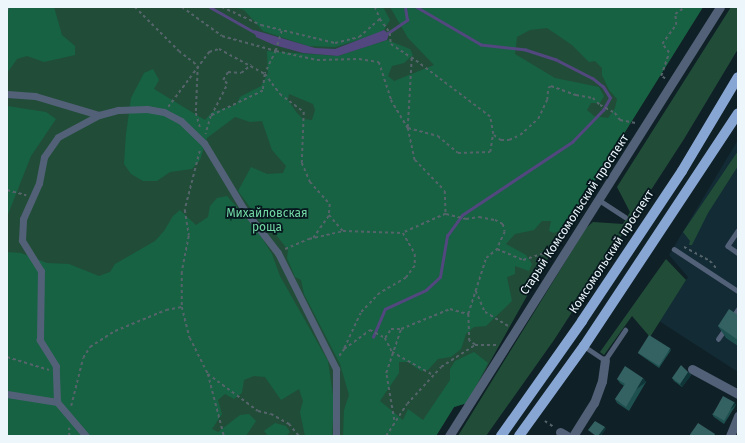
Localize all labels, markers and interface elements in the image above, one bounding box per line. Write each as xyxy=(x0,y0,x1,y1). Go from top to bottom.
street label: Старый Комсомольский проспект xyxy=(518,132,632,298)
street label: Комсомольский проспект xyxy=(567,188,657,316)
park label: Михайловская роща xyxy=(226,207,308,235)

